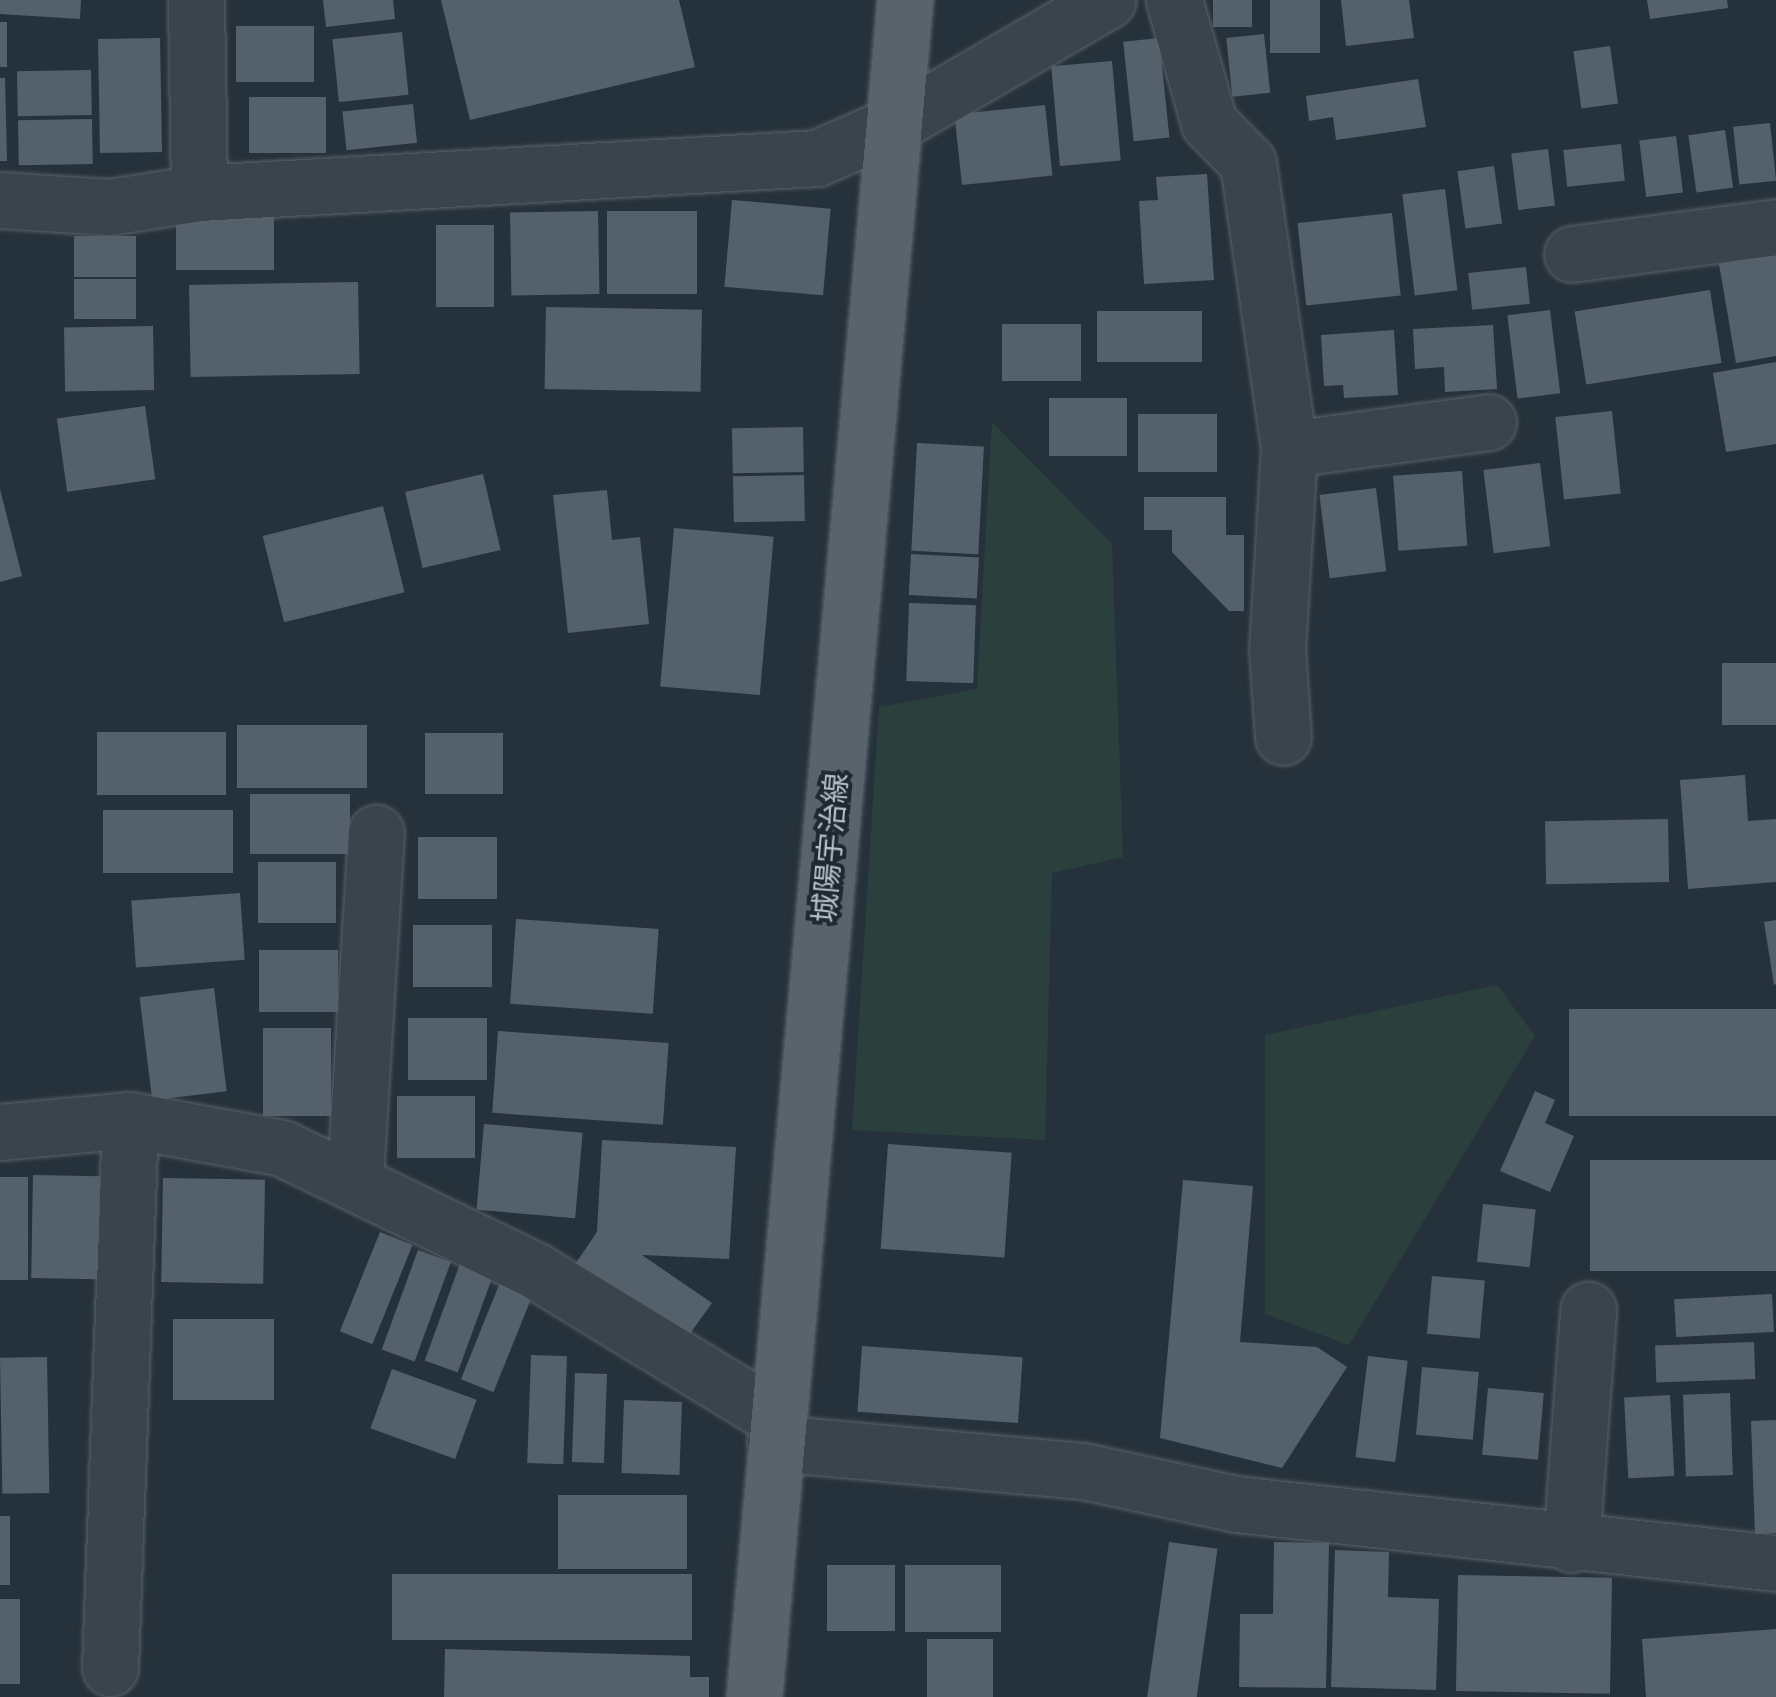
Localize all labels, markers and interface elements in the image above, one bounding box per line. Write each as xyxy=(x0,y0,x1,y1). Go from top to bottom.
street label: 城陽宇治線 xyxy=(805,772,853,924)

